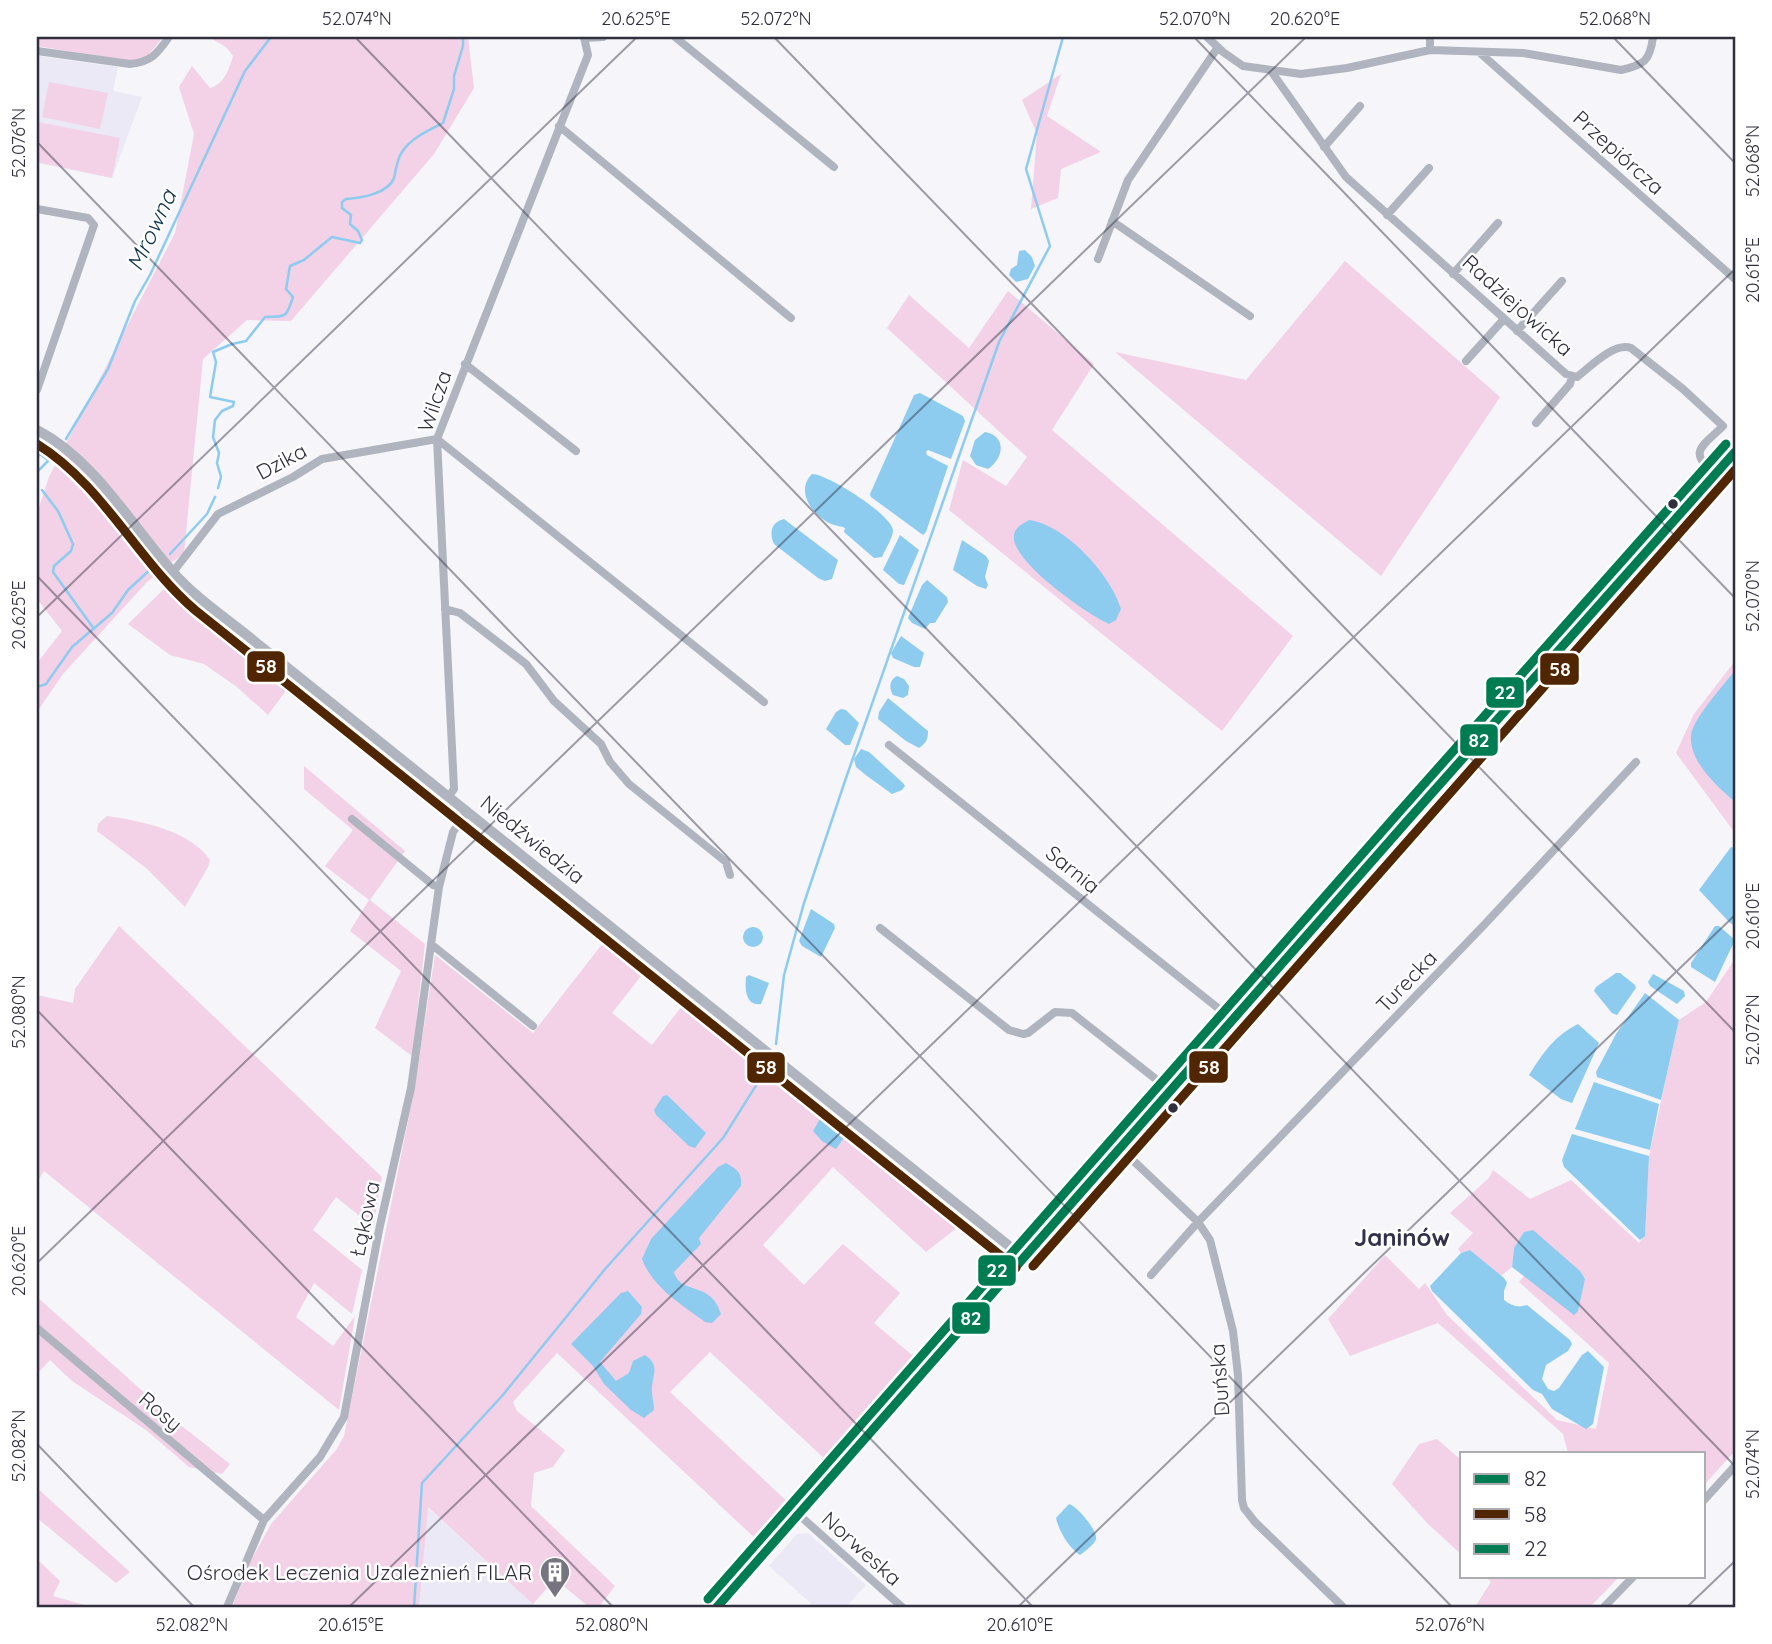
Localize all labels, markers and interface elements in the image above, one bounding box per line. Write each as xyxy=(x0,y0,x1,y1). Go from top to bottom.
text: 52.074°N xyxy=(322,7,392,30)
text: 20.625°E xyxy=(601,7,671,30)
text: 52.072°N xyxy=(740,7,812,30)
text: 52.070°N xyxy=(1159,7,1231,30)
text: 20.620°E xyxy=(1270,7,1340,30)
text: 52.068°N xyxy=(1579,7,1651,30)
street label: Przepiórcza xyxy=(1568,104,1670,200)
text: 52.076°N xyxy=(7,108,30,178)
text: 52.068°N xyxy=(1741,125,1764,197)
water label: Mrowna xyxy=(120,184,183,275)
text: 20.615°E xyxy=(1741,237,1764,303)
street label: Radziejowicka xyxy=(1457,249,1579,361)
street label: Wilcza xyxy=(411,367,457,435)
street label: Dzika xyxy=(251,437,311,485)
unlabelled marker xyxy=(1666,497,1680,511)
text: 52.070°N xyxy=(1741,560,1764,632)
text: 20.625°E xyxy=(7,580,30,650)
line badge: 58 xyxy=(246,650,286,683)
line badge: 58 xyxy=(1539,652,1580,686)
text: 58 xyxy=(255,654,277,678)
text: 58 xyxy=(1549,657,1571,681)
line badge: 22 xyxy=(1485,676,1525,709)
text: 22 xyxy=(1494,680,1516,704)
line badge: 82 xyxy=(1459,723,1499,757)
text: 82 xyxy=(1468,728,1490,752)
street label: Niedźwiedzia xyxy=(476,789,590,889)
street label: Sarnia xyxy=(1041,839,1105,899)
text: 20.610°E xyxy=(1741,882,1764,950)
street label: Turecka xyxy=(1370,945,1442,1017)
text: 52.080°N xyxy=(7,975,30,1049)
text: 52.072°N xyxy=(1741,994,1764,1066)
line badge: 58 xyxy=(1188,1050,1229,1084)
line badge: 58 xyxy=(746,1051,786,1084)
text: 58 xyxy=(755,1055,777,1079)
text: 58 xyxy=(1198,1055,1220,1079)
unlabelled marker xyxy=(1166,1101,1180,1115)
street label: Łąkowa xyxy=(343,1179,385,1259)
district label: Janinów xyxy=(1354,1222,1450,1252)
text: 20.620°E xyxy=(7,1226,30,1296)
line badge: 22 xyxy=(977,1254,1017,1287)
text: 22 xyxy=(986,1258,1008,1282)
line badge: 82 xyxy=(951,1301,991,1335)
text: 82 xyxy=(960,1306,982,1330)
street label: Duńska xyxy=(1203,1343,1235,1417)
street label: Rosy xyxy=(134,1385,188,1437)
text: 52.082°N xyxy=(7,1410,30,1482)
text: 52.074°N xyxy=(1741,1429,1764,1499)
legend xyxy=(1460,1452,1706,1578)
text: 82 xyxy=(1524,1465,1547,1491)
text: 58 xyxy=(1524,1501,1547,1527)
street label: Norweska xyxy=(817,1505,907,1591)
text: 22 xyxy=(1524,1535,1547,1561)
building icon: Ośrodek Leczenia Uzależnień FILAR xyxy=(538,1555,572,1599)
place label: Ośrodek Leczenia Uzależnień FILAR xyxy=(187,1559,532,1585)
text: 52.082°N xyxy=(156,1613,228,1636)
text: 20.615°E xyxy=(318,1613,384,1636)
text: 52.080°N xyxy=(575,1613,649,1636)
text: 20.610°E xyxy=(986,1613,1054,1636)
text: 52.076°N xyxy=(1415,1613,1485,1636)

